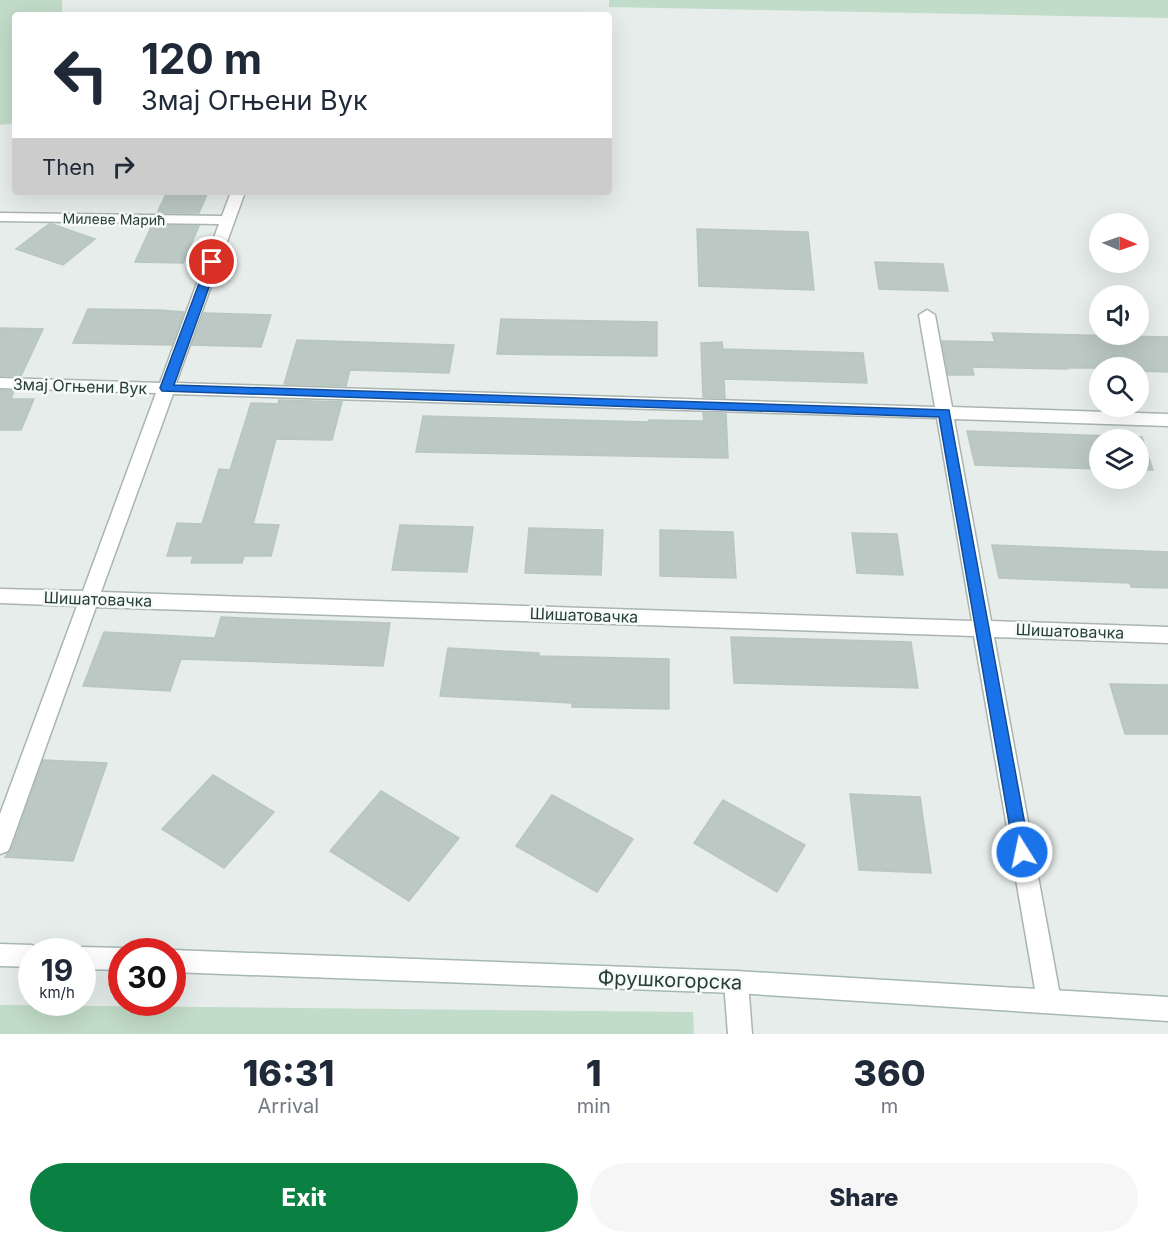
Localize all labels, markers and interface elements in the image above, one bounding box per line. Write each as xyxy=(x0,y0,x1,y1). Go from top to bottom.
text: 120 m xyxy=(141,33,262,84)
icon: left xyxy=(42,36,120,114)
text: Змај Огњени Вук xyxy=(141,84,368,117)
icon: right xyxy=(107,150,140,183)
text: Then xyxy=(42,154,95,180)
street label: Милеве Марић xyxy=(62,210,166,228)
north arrow xyxy=(1089,213,1149,273)
map controls xyxy=(1089,213,1149,489)
pin xyxy=(186,236,237,287)
icon: arrive xyxy=(195,245,228,278)
button: sound xyxy=(1089,285,1149,345)
button: search xyxy=(1089,357,1149,417)
street label: Змај Огњени Вук xyxy=(13,374,148,398)
button: layers xyxy=(1089,429,1149,489)
street label: Шишатовачка xyxy=(43,587,153,611)
street label: Шишатовачка xyxy=(529,603,639,627)
street label: Шишатовачка xyxy=(1015,619,1125,643)
position arrow xyxy=(990,820,1054,884)
speed limit sign: 30 xyxy=(108,938,186,1016)
text: 19 xyxy=(41,952,73,988)
street label: Фрушкогорска xyxy=(597,965,743,995)
text: km/h xyxy=(39,983,75,1002)
text: 16:31 xyxy=(242,1051,334,1095)
text: 1 xyxy=(586,1051,602,1095)
text: 360 xyxy=(853,1051,926,1095)
text: Arrival xyxy=(258,1094,319,1118)
text: min xyxy=(577,1094,611,1118)
text: m xyxy=(881,1094,898,1118)
button: Exit xyxy=(30,1163,578,1232)
button: Share xyxy=(590,1163,1138,1232)

